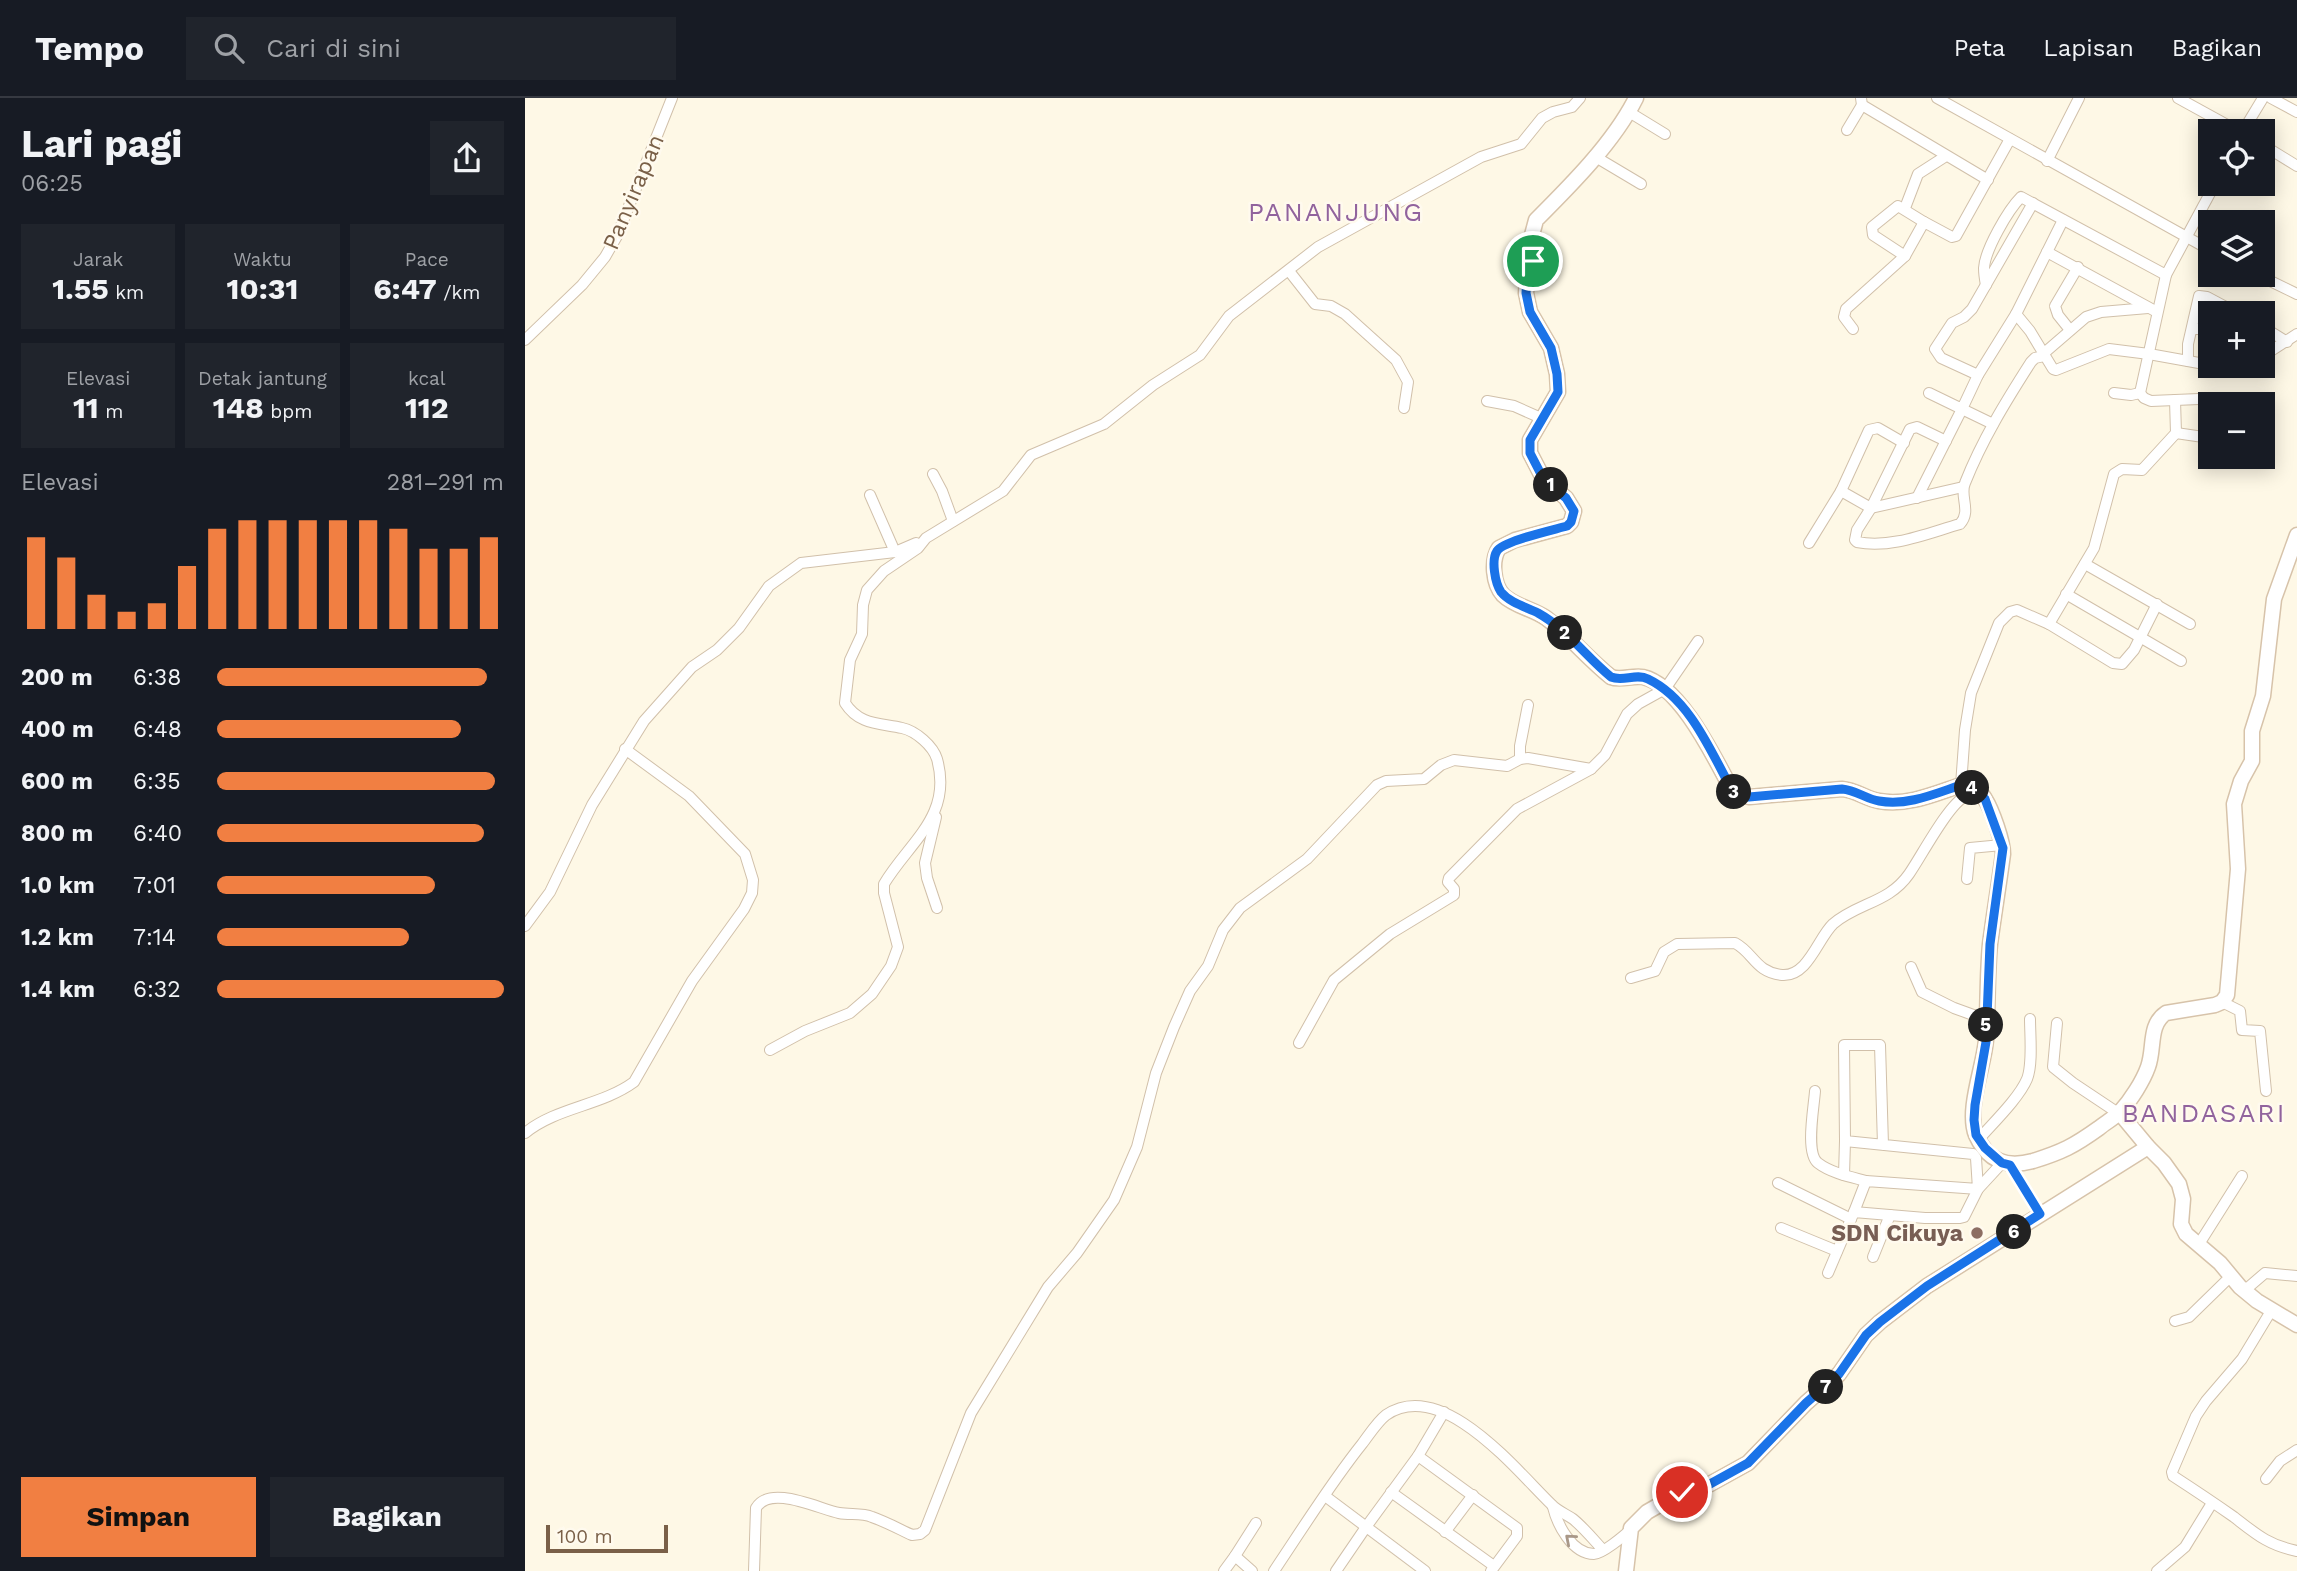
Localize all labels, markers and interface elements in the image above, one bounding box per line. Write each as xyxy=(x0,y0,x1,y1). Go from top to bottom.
search box xyxy=(186,17,676,80)
text: Tempo xyxy=(35,29,144,68)
icon: search xyxy=(210,29,248,67)
text: Cari di sini xyxy=(266,33,401,63)
text: Peta xyxy=(1954,34,2005,62)
text: Lapisan xyxy=(2043,34,2134,62)
text: Bagikan xyxy=(2172,34,2262,62)
map controls xyxy=(2198,119,2275,469)
button: locate xyxy=(2198,119,2275,196)
button: share xyxy=(430,121,504,195)
text: Lari pagi xyxy=(21,122,182,166)
street label: Panyirapan xyxy=(597,130,670,254)
text: 06:25 xyxy=(21,170,83,197)
district label: PANANJUNG xyxy=(1248,197,1424,227)
button: layers xyxy=(2198,210,2275,287)
pin xyxy=(1503,231,1563,291)
icon: arrive xyxy=(1514,242,1552,280)
text: Jarak xyxy=(73,248,123,271)
text: Waktu xyxy=(233,248,292,271)
text: Pace xyxy=(405,248,449,271)
text: 1.55 xyxy=(52,271,109,306)
text: 10:31 xyxy=(226,271,299,306)
text: 6:47 xyxy=(373,271,437,306)
text: km xyxy=(109,281,144,304)
text: /km xyxy=(437,281,480,304)
button: + xyxy=(2198,301,2275,378)
text: Elevasi xyxy=(66,367,130,390)
text: Detak jantung xyxy=(198,367,327,390)
text: kcal xyxy=(408,367,446,390)
text: 11 xyxy=(73,390,99,425)
text: 148 xyxy=(213,390,264,425)
text: 112 xyxy=(405,390,449,425)
button: − xyxy=(2198,392,2275,469)
text: m xyxy=(99,400,123,423)
text: bpm xyxy=(264,400,312,423)
pin: 1 xyxy=(1534,468,1569,502)
text: Elevasi xyxy=(21,469,99,496)
text: 281–291 m xyxy=(387,469,504,496)
text: 1 xyxy=(1546,473,1555,496)
pin: 2 xyxy=(1548,616,1583,650)
text: 2 xyxy=(1559,621,1570,644)
text: 200 m xyxy=(21,664,93,691)
text: 6:38 xyxy=(133,664,181,691)
text: 400 m xyxy=(21,716,94,743)
text: 6:48 xyxy=(133,716,182,743)
text: 600 m xyxy=(21,768,93,795)
text: 6:35 xyxy=(133,768,181,795)
pin: 4 xyxy=(1955,770,1989,806)
pin: 3 xyxy=(1717,774,1751,810)
text: 4 xyxy=(1965,776,1978,799)
text: 3 xyxy=(1728,780,1739,803)
text: 800 m xyxy=(21,820,93,847)
text: 6:40 xyxy=(133,820,182,847)
text: 1.0 km xyxy=(21,872,95,899)
text: 7:01 xyxy=(133,872,176,899)
text: 1.2 km xyxy=(21,924,94,951)
text: 7:14 xyxy=(133,924,176,951)
text: 1.4 km xyxy=(21,976,95,1003)
text: 6:32 xyxy=(133,976,181,1003)
pin: 5 xyxy=(1969,1007,2003,1042)
text: 5 xyxy=(1980,1013,1991,1036)
district label: BANDASARI xyxy=(2122,1098,2286,1128)
pin: 6 xyxy=(1997,1214,2031,1250)
place label: SDN Cikuya xyxy=(1831,1220,1964,1247)
text: 6 xyxy=(2008,1220,2019,1243)
marker: SDN Cikuya xyxy=(1969,1225,1985,1241)
pin: 7 xyxy=(1809,1370,1843,1404)
text: 7 xyxy=(1820,1375,1831,1398)
pin xyxy=(1652,1462,1712,1522)
icon: check xyxy=(1663,1473,1701,1511)
button: Simpan xyxy=(21,1477,256,1557)
button: Bagikan xyxy=(270,1477,504,1557)
scale bar xyxy=(546,1522,669,1554)
text: 100 m xyxy=(557,1525,613,1548)
one-way arrow xyxy=(1566,1535,1579,1547)

